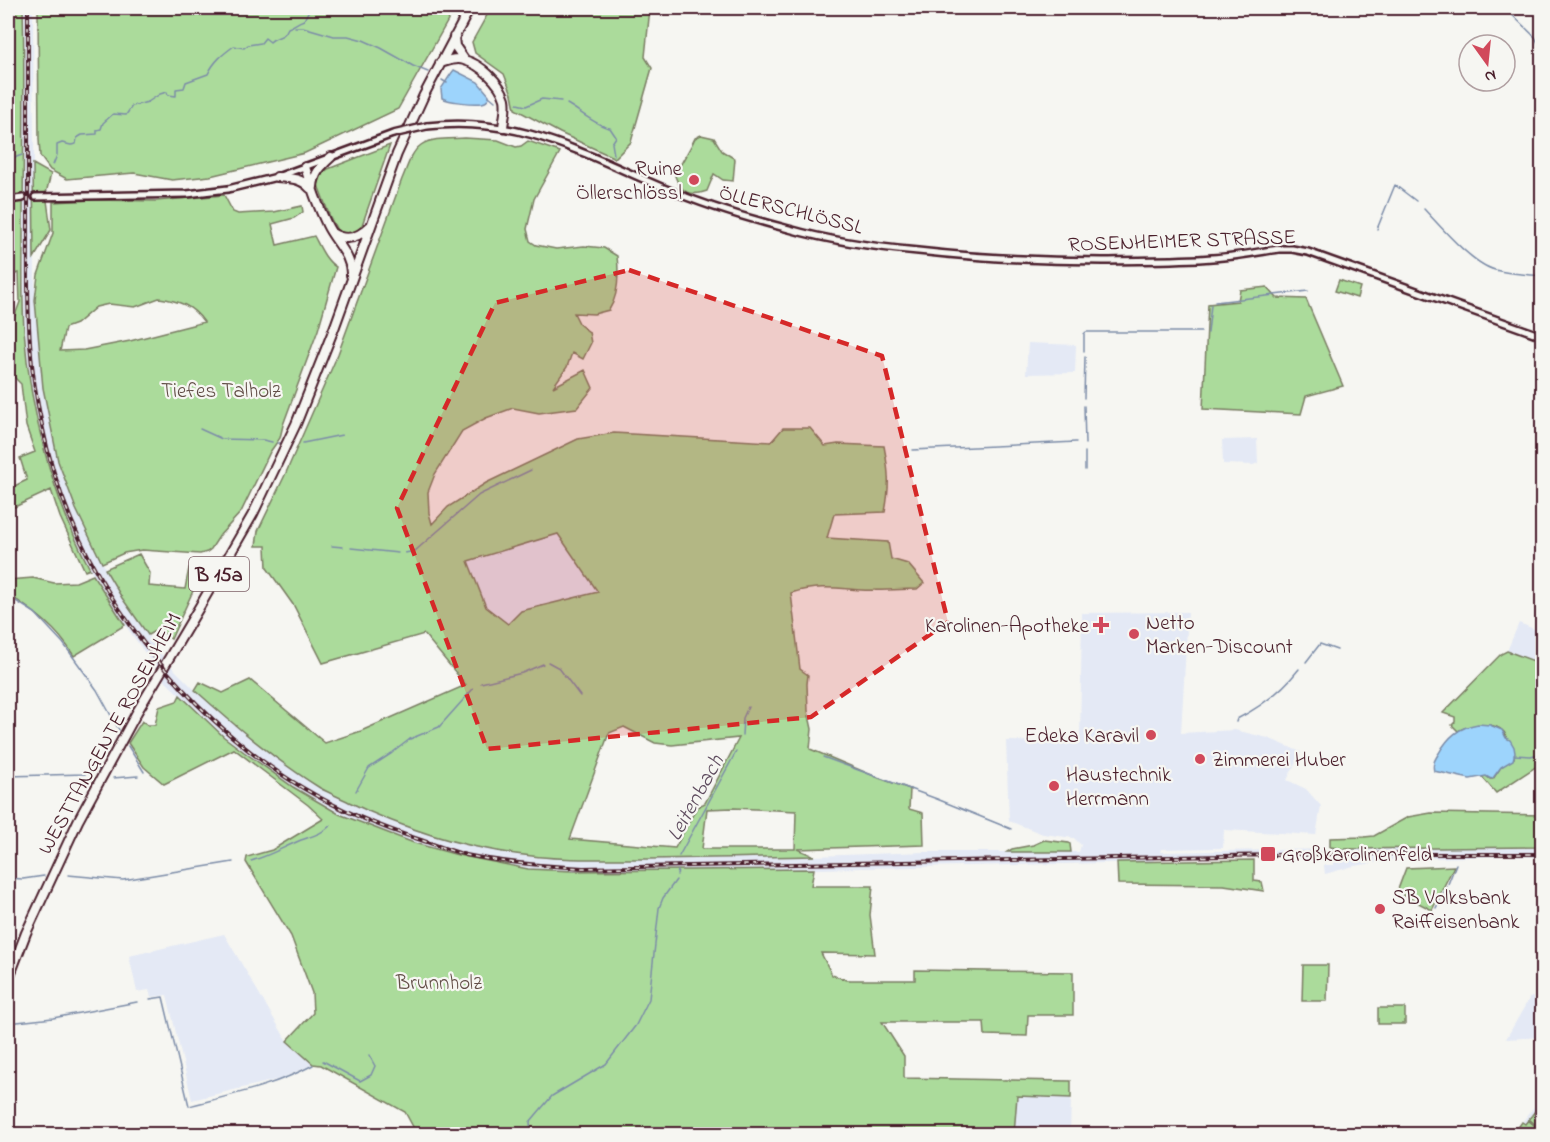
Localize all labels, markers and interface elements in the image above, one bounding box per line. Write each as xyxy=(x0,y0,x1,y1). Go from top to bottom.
north arrow xyxy=(1457,33,1517,93)
text: N xyxy=(1482,63,1499,89)
place label: Ruine Öllerschlössl xyxy=(576,155,683,209)
marker: Ruine Öllerschlössl xyxy=(687,173,701,187)
street label: ÖLLERSCHLÖSSL xyxy=(715,179,866,243)
street label: ROSENHEIMER STRASSE xyxy=(1068,223,1297,261)
park label: Tiefes Talholz xyxy=(161,377,281,407)
road number: B 15a xyxy=(189,557,249,591)
street label: WESTTANGENTE ROSENHEIM xyxy=(32,608,190,860)
place label: Netto Marken-Discount xyxy=(1146,609,1293,663)
place label: Karolinen-Apotheke xyxy=(925,612,1090,642)
marker: Karolinen-Apotheke xyxy=(1094,618,1108,632)
marker: Netto Marken-Discount xyxy=(1127,627,1141,641)
place label: Edeka Karavil xyxy=(1024,722,1139,752)
marker: Edeka Karavil xyxy=(1144,728,1158,742)
place label: Zimmerei Huber xyxy=(1212,746,1346,776)
water label: Leitenbach xyxy=(660,749,734,847)
marker: Zimmerei Huber xyxy=(1193,752,1207,766)
place label: Haustechnik Herrmann xyxy=(1066,761,1172,815)
marker: Haustechnik Herrmann xyxy=(1047,779,1061,793)
place label: Großkarolinenfeld xyxy=(1282,841,1432,871)
marker: Großkarolinenfeld xyxy=(1259,845,1277,863)
place label: SB Volksbank Raiffeisenbank xyxy=(1392,884,1520,938)
marker: SB Volksbank Raiffeisenbank xyxy=(1373,902,1387,916)
park label: Brunnholz xyxy=(395,969,482,999)

